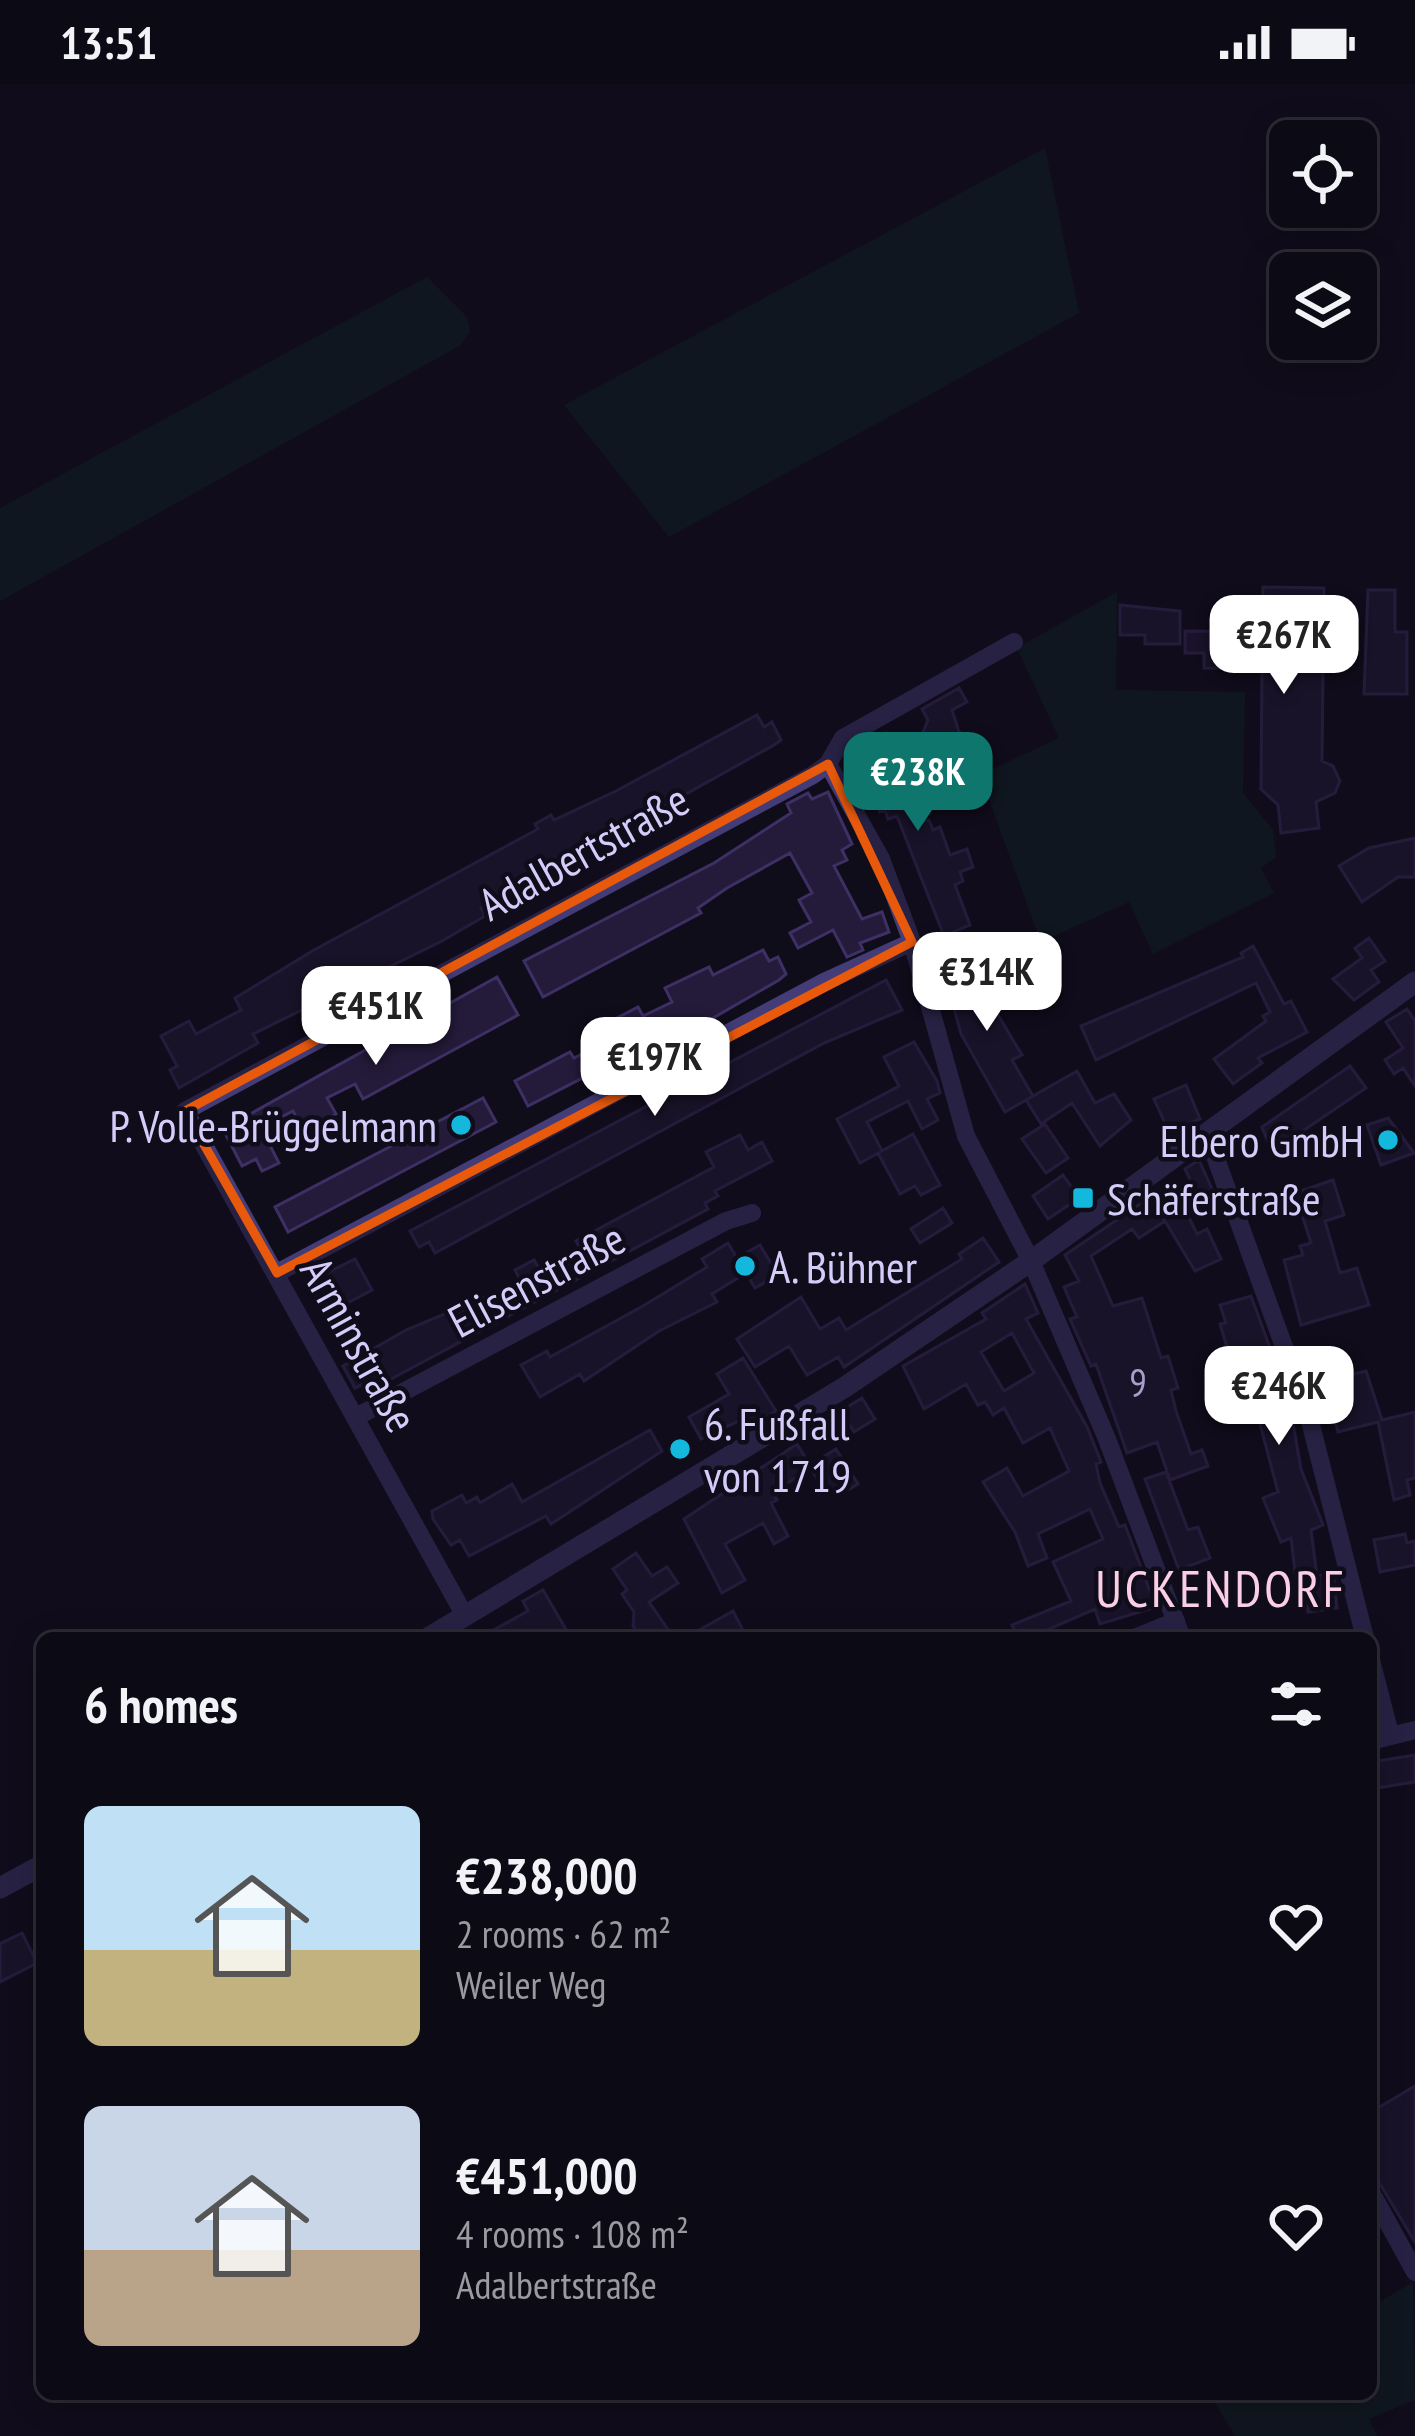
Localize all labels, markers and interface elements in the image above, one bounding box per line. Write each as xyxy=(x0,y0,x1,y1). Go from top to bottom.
text: 13:51 xyxy=(60,13,157,71)
map controls xyxy=(1269,120,1377,360)
button: locate xyxy=(1269,120,1377,228)
button: layers xyxy=(1269,252,1377,360)
pin: €267K xyxy=(1200,595,1368,697)
text: €267K xyxy=(1237,608,1331,659)
pin: €238K xyxy=(834,732,1002,834)
text: €238K xyxy=(871,745,965,796)
street label: Adalbertstraße xyxy=(468,769,698,933)
pin: €314K xyxy=(903,932,1071,1034)
text: €314K xyxy=(940,945,1034,996)
pin: €451K xyxy=(292,966,460,1068)
text: €451K xyxy=(329,979,423,1030)
pin: €197K xyxy=(571,1017,739,1119)
text: €197K xyxy=(608,1030,702,1081)
place label: P. Volle-Brüggelmann xyxy=(109,1096,437,1154)
place label: Elbero GmbH xyxy=(1160,1111,1364,1169)
marker: P. Volle-Brüggelmann xyxy=(448,1112,474,1138)
marker: Elbero GmbH xyxy=(1375,1127,1401,1153)
place label: Schäferstraße xyxy=(1107,1169,1321,1227)
marker: Schäferstraße xyxy=(1070,1185,1096,1211)
street label: Elisenstraße xyxy=(438,1208,634,1350)
place label: A. Bühner xyxy=(769,1237,918,1295)
street label: Arminstraße xyxy=(288,1246,432,1442)
marker: A. Bühner xyxy=(732,1253,758,1279)
pin: €246K xyxy=(1195,1346,1363,1448)
house number: 9 xyxy=(1129,1356,1147,1407)
text: €246K xyxy=(1232,1359,1326,1410)
place label: 6. Fußfall von 1719 xyxy=(704,1394,851,1504)
marker: 6. Fußfall von 1719 xyxy=(667,1436,693,1462)
district label: UCKENDORF xyxy=(1095,1555,1347,1621)
text: 6 homes xyxy=(84,1671,238,1737)
icon: filters xyxy=(1263,1671,1329,1737)
text: €238,000 xyxy=(456,1842,638,1908)
icon: home xyxy=(180,1854,324,1998)
icon: heart xyxy=(1263,1893,1329,1959)
text: 2 rooms · 62 m² xyxy=(456,1908,671,1959)
text: Weiler Weg xyxy=(456,1959,606,2010)
text: €451,000 xyxy=(456,2142,638,2208)
icon: home xyxy=(180,2154,324,2298)
icon: heart xyxy=(1263,2193,1329,2259)
text: 4 rooms · 108 m² xyxy=(456,2208,689,2259)
text: Adalbertstraße xyxy=(456,2259,657,2310)

